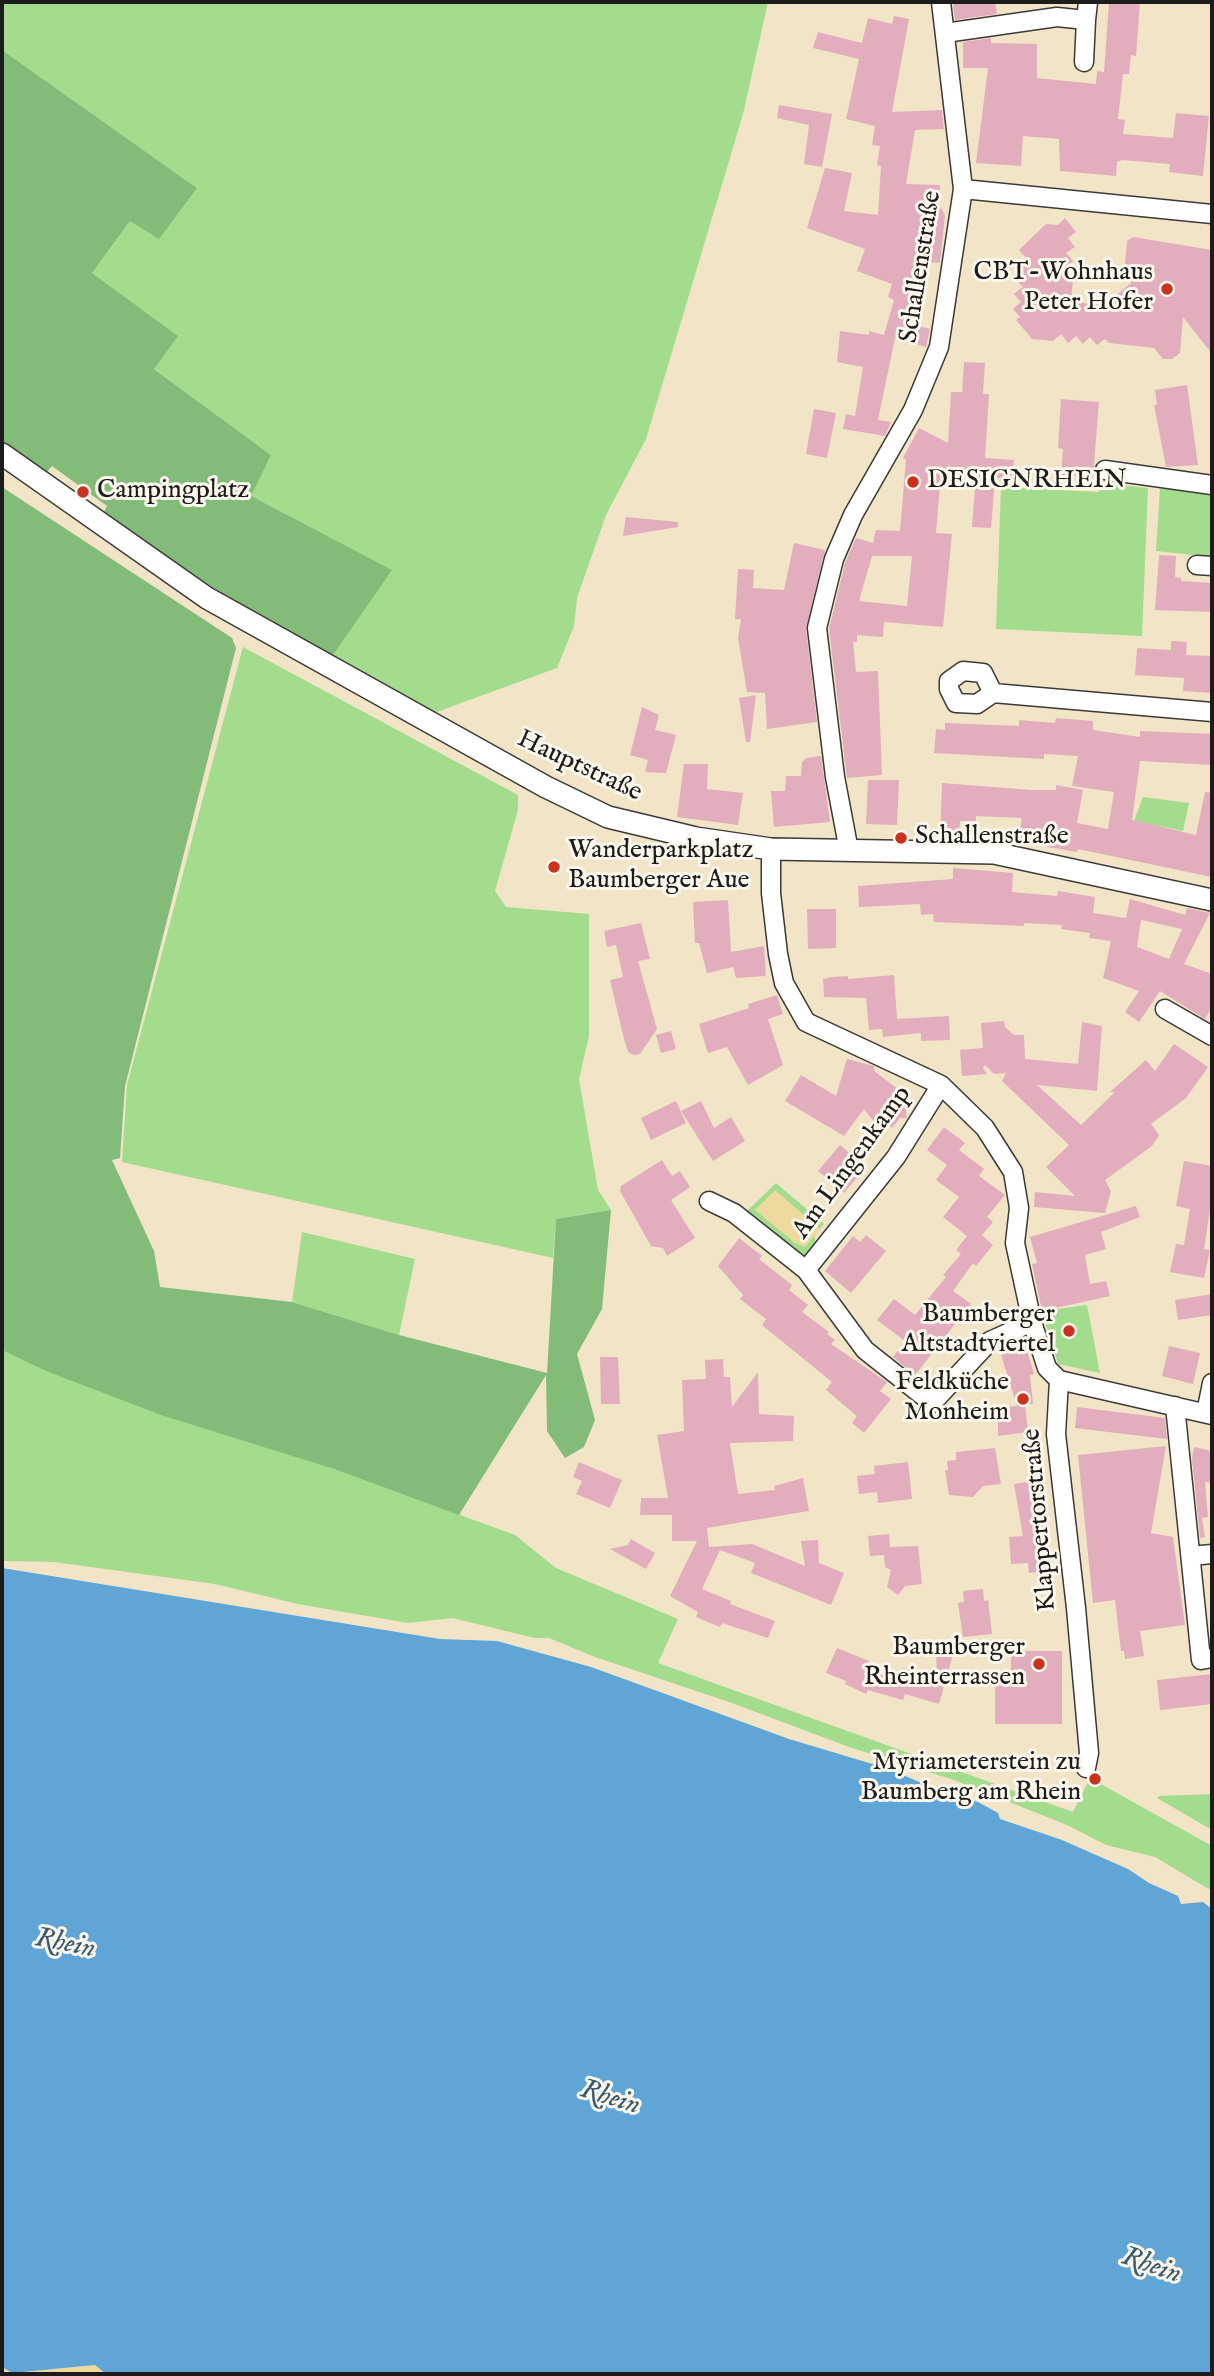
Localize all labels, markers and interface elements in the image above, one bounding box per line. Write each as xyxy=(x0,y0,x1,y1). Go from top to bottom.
street label: Schallenstraße xyxy=(895,189,949,345)
place label: CBT-Wohnhaus Peter Hofer xyxy=(974,258,1153,320)
marker: CBT-Wohnhaus Peter Hofer xyxy=(1159,281,1175,297)
place label: DESIGNRHEIN xyxy=(927,466,1126,498)
marker: DESIGNRHEIN xyxy=(905,474,921,490)
place label: Campingplatz xyxy=(97,476,249,508)
marker: Campingplatz xyxy=(75,484,91,500)
street label: Hauptstraße xyxy=(512,724,646,810)
place label: Schallenstraße xyxy=(915,822,1069,854)
marker: Schallenstraße xyxy=(893,830,909,846)
place label: Wanderparkplatz Baumberger Aue xyxy=(568,836,754,898)
marker: Wanderparkplatz Baumberger Aue xyxy=(546,859,562,875)
street label: Am Lingenkamp xyxy=(787,1080,919,1246)
place label: Baumberger Altstadtviertel xyxy=(901,1300,1055,1362)
marker: Baumberger Altstadtviertel xyxy=(1061,1323,1077,1339)
place label: Feldküche Monheim xyxy=(896,1368,1009,1430)
marker: Feldküche Monheim xyxy=(1015,1391,1031,1407)
street label: Klappertorstraße xyxy=(1017,1427,1065,1613)
place label: Baumberger Rheinterrassen xyxy=(864,1633,1025,1694)
marker: Baumberger Rheinterrassen xyxy=(1031,1656,1047,1672)
place label: Myriameterstein zu Baumberg am Rhein xyxy=(861,1748,1081,1810)
marker: Myriameterstein zu Baumberg am Rhein xyxy=(1087,1771,1103,1787)
water label: Rhein xyxy=(32,1923,98,1967)
water label: Rhein xyxy=(576,2074,644,2124)
water label: Rhein xyxy=(1117,2241,1185,2293)

